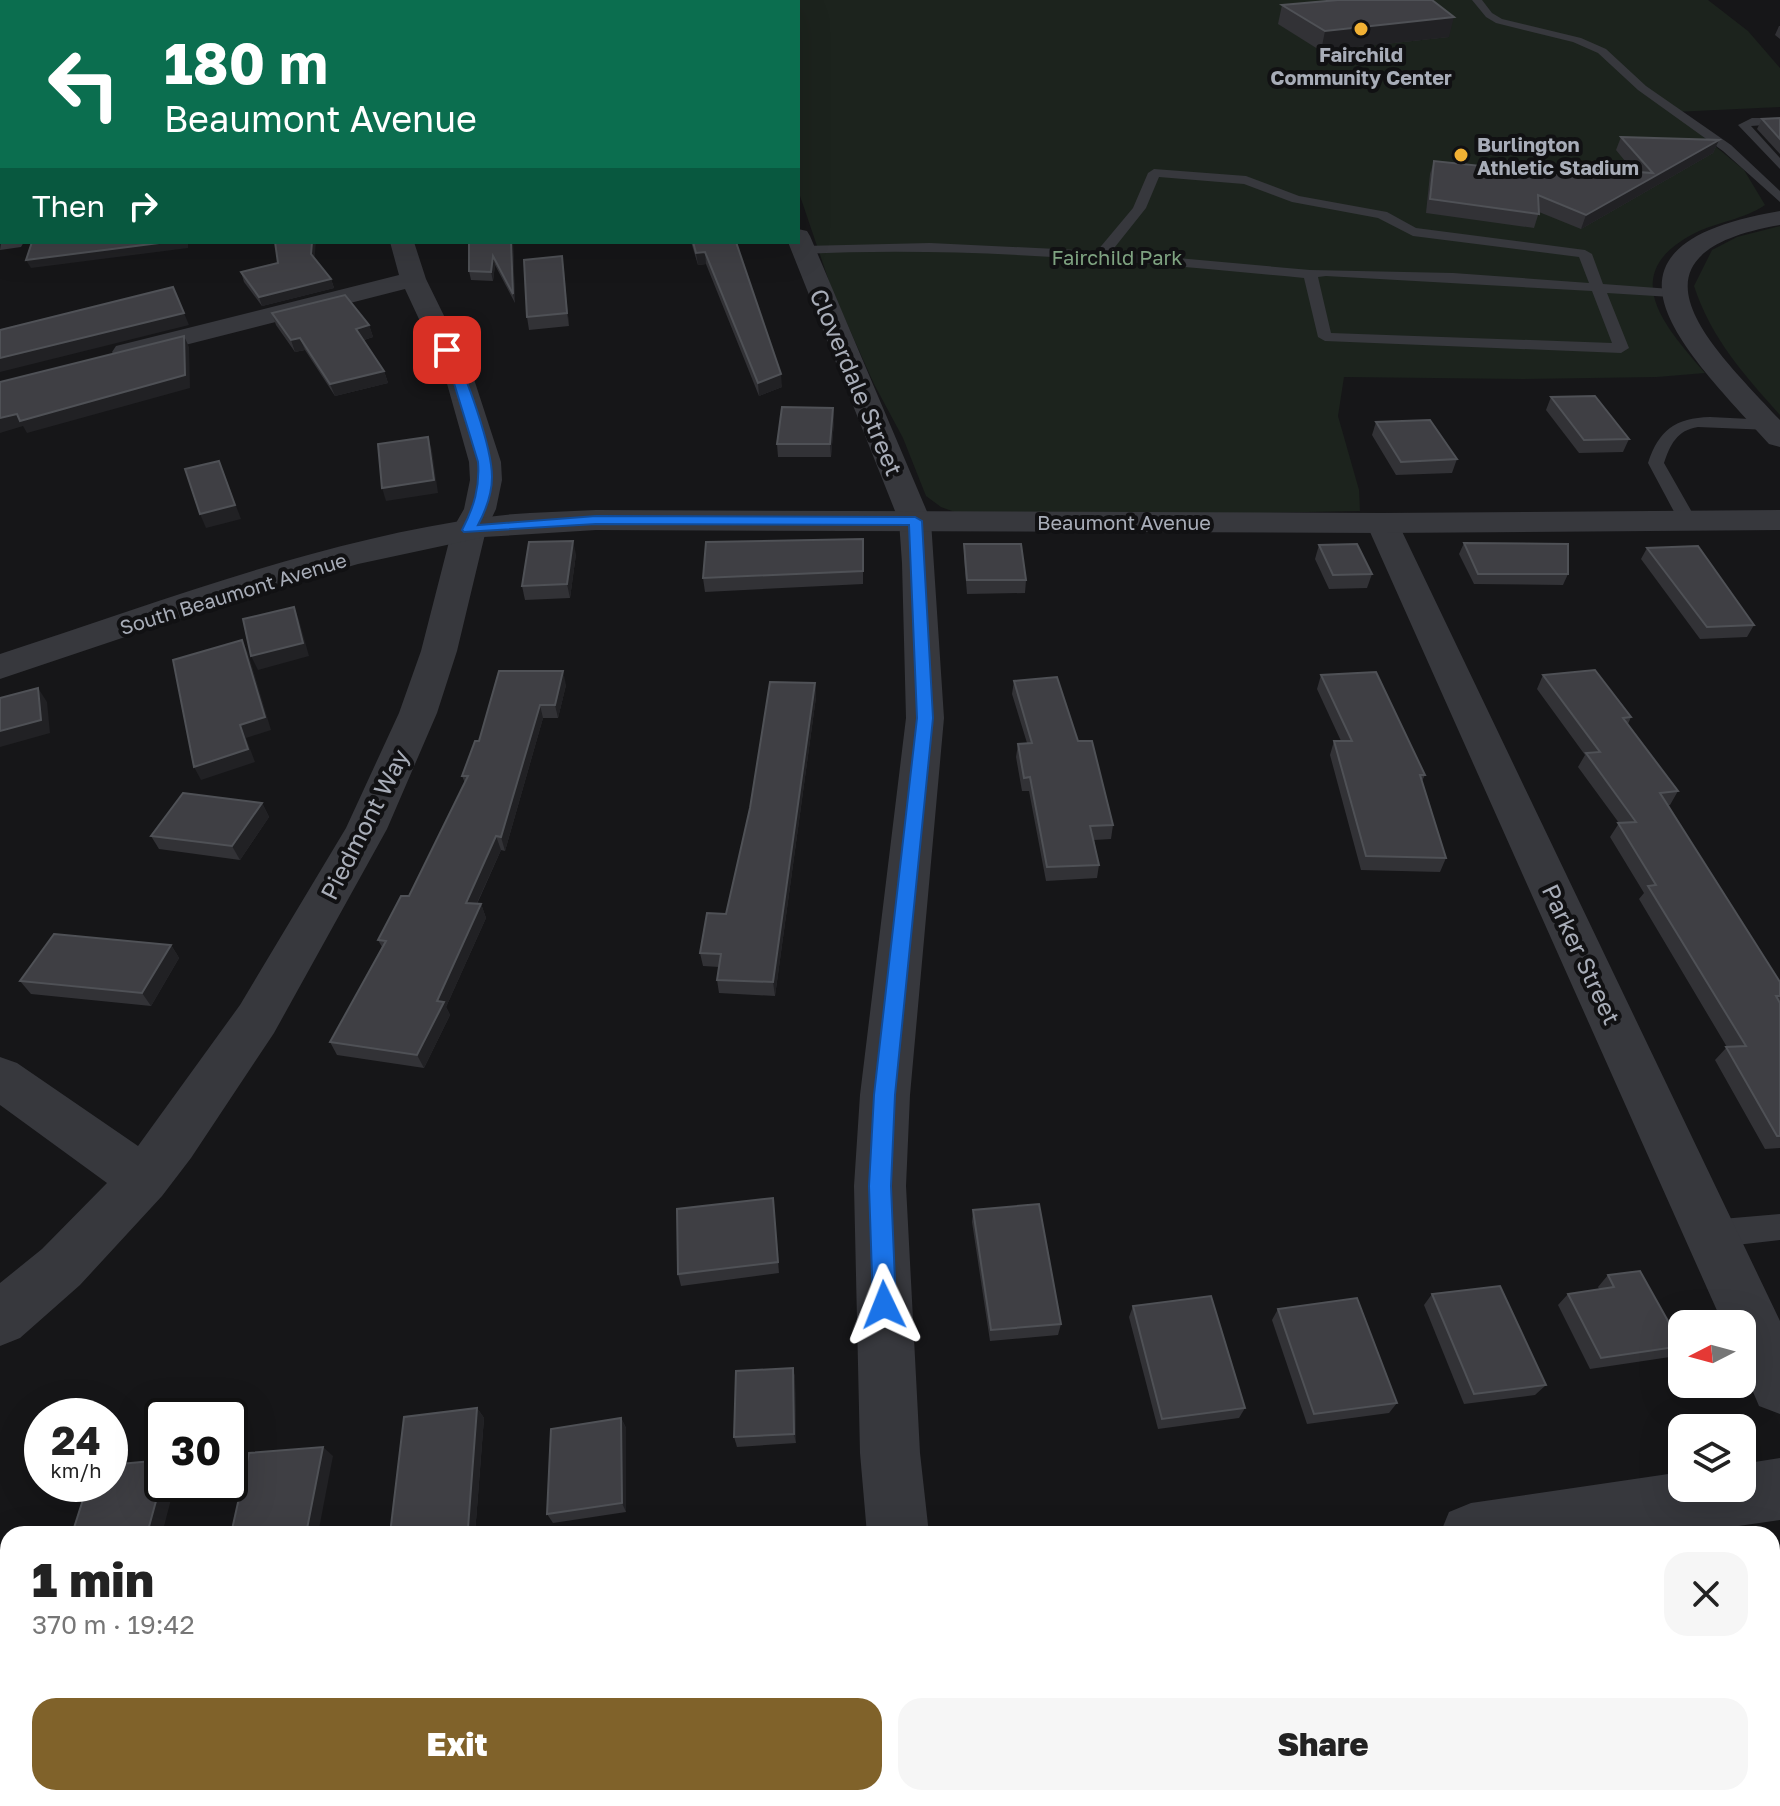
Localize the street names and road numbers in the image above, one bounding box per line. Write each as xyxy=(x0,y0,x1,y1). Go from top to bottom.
street label: Cloverdale Street xyxy=(805,284,909,480)
street label: Beaumont Avenue xyxy=(1037,510,1211,534)
street label: South Beaumont Avenue xyxy=(117,547,349,639)
street label: Piedmont Way xyxy=(314,744,414,904)
street label: Parker Street xyxy=(1537,879,1627,1029)

